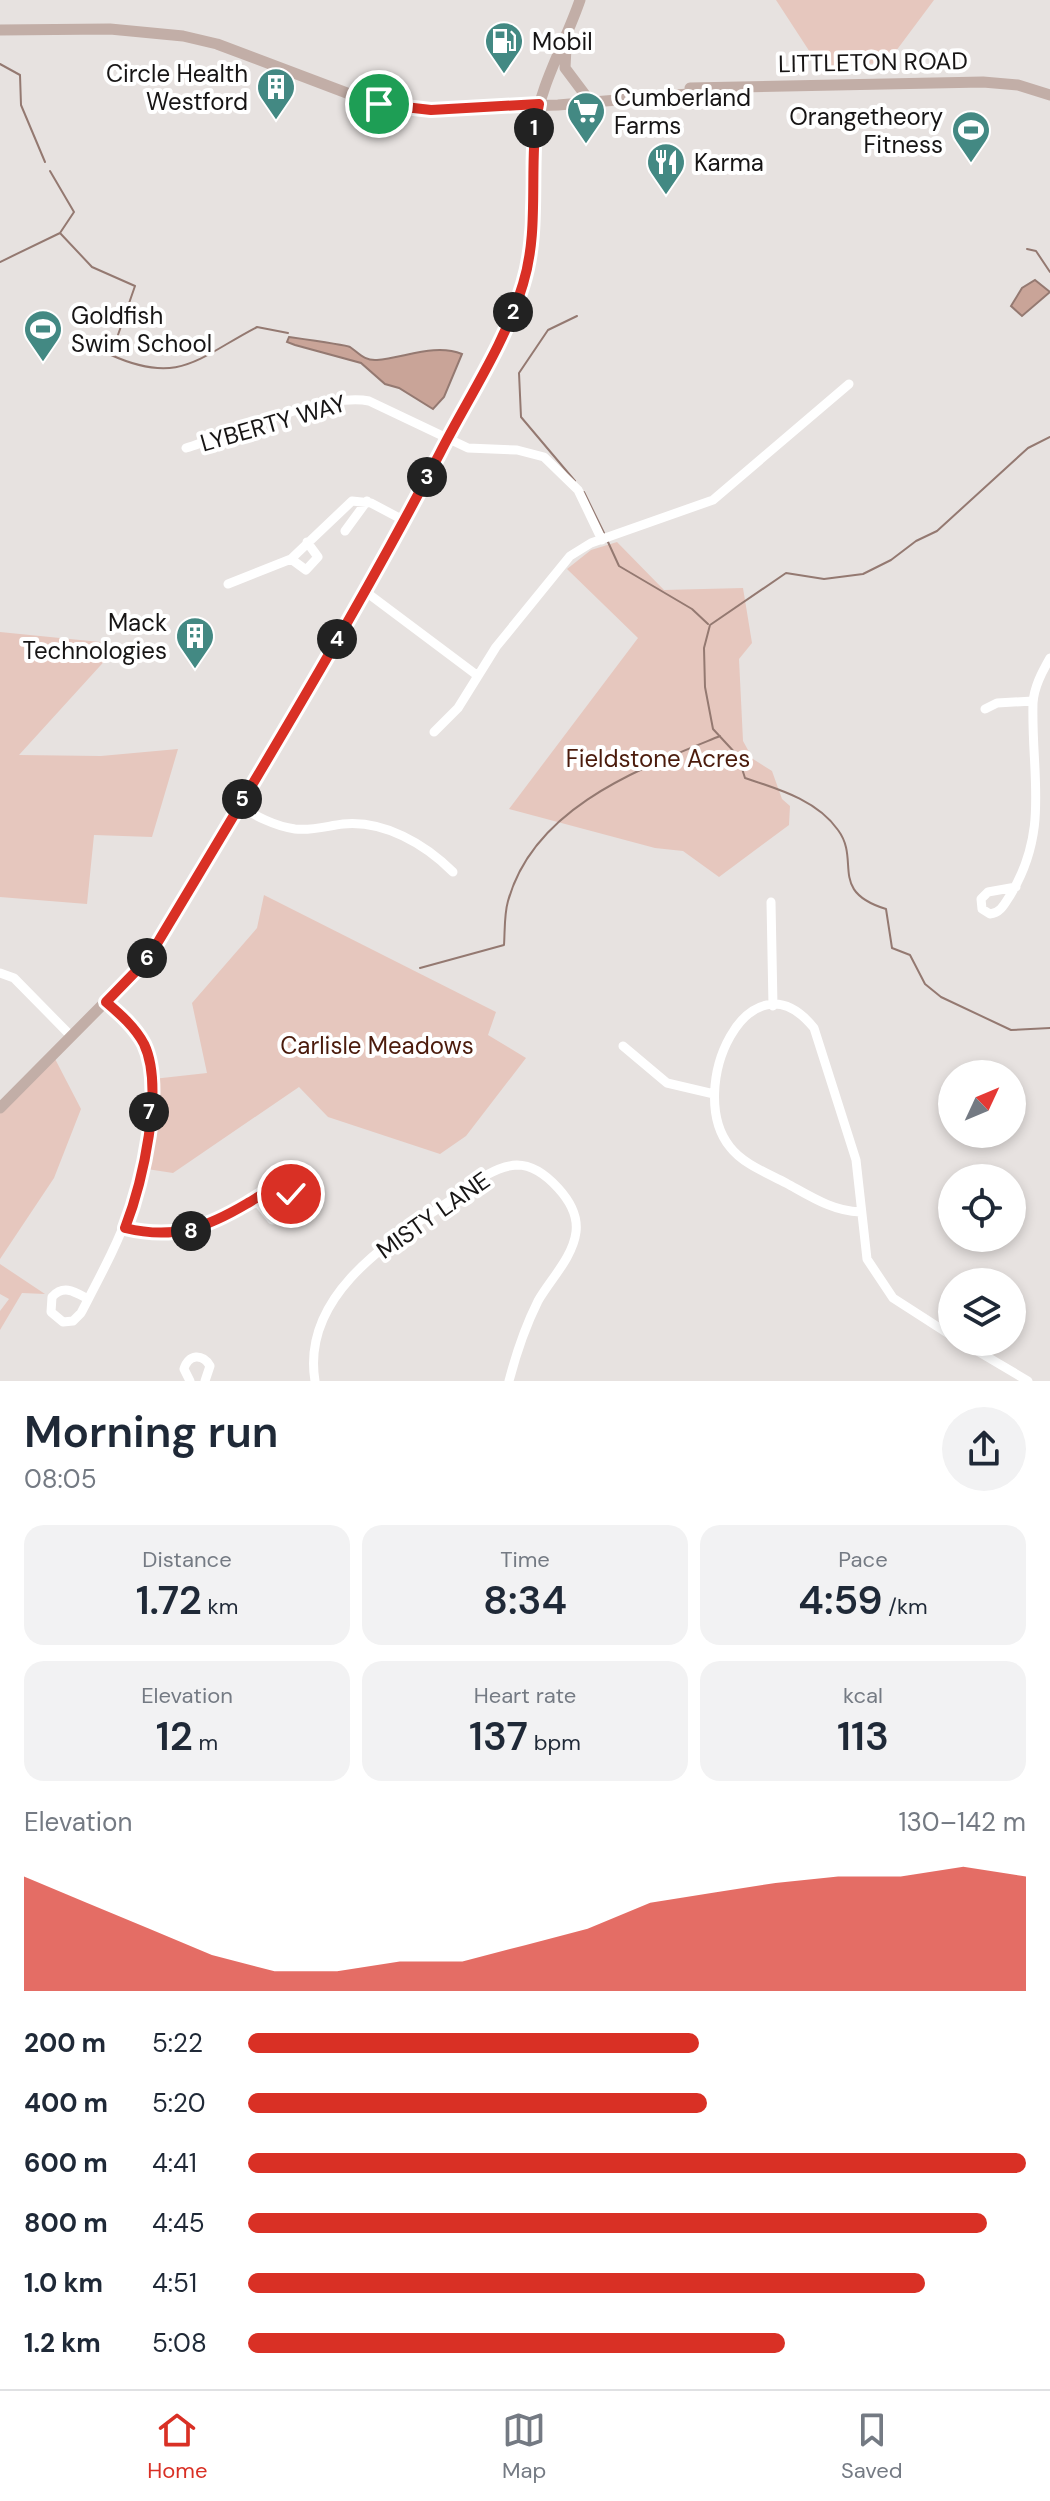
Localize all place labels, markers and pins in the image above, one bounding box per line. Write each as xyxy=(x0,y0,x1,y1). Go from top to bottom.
fuel station icon: Mobil xyxy=(483,20,525,75)
place label: Mobil xyxy=(532,26,593,57)
place label: Circle Health Westford xyxy=(106,58,248,117)
building icon: Circle Health Westford xyxy=(255,66,297,121)
pin xyxy=(345,70,413,138)
place label: Cumberland Farms xyxy=(614,82,751,141)
supermarket icon: Cumberland Farms xyxy=(565,90,607,145)
place label: Orangetheory Fitness xyxy=(789,101,943,160)
pin: 1 xyxy=(514,108,554,148)
sports icon: Orangetheory Fitness xyxy=(950,109,992,164)
restaurant icon: Karma xyxy=(645,141,687,196)
place label: Karma xyxy=(694,147,764,178)
pin: 2 xyxy=(493,292,533,332)
place label: Goldfish Swim School xyxy=(71,300,212,359)
sports icon: Goldfish Swim School xyxy=(22,308,64,363)
pin: 3 xyxy=(407,457,447,497)
place label: Mack Technologies xyxy=(23,607,167,666)
building icon: Mack Technologies xyxy=(174,615,216,670)
pin: 4 xyxy=(317,619,357,659)
pin: 5 xyxy=(222,779,262,819)
pin: 6 xyxy=(127,938,167,978)
pin: 7 xyxy=(129,1092,169,1132)
pin xyxy=(257,1160,325,1228)
pin: 8 xyxy=(171,1211,211,1251)

